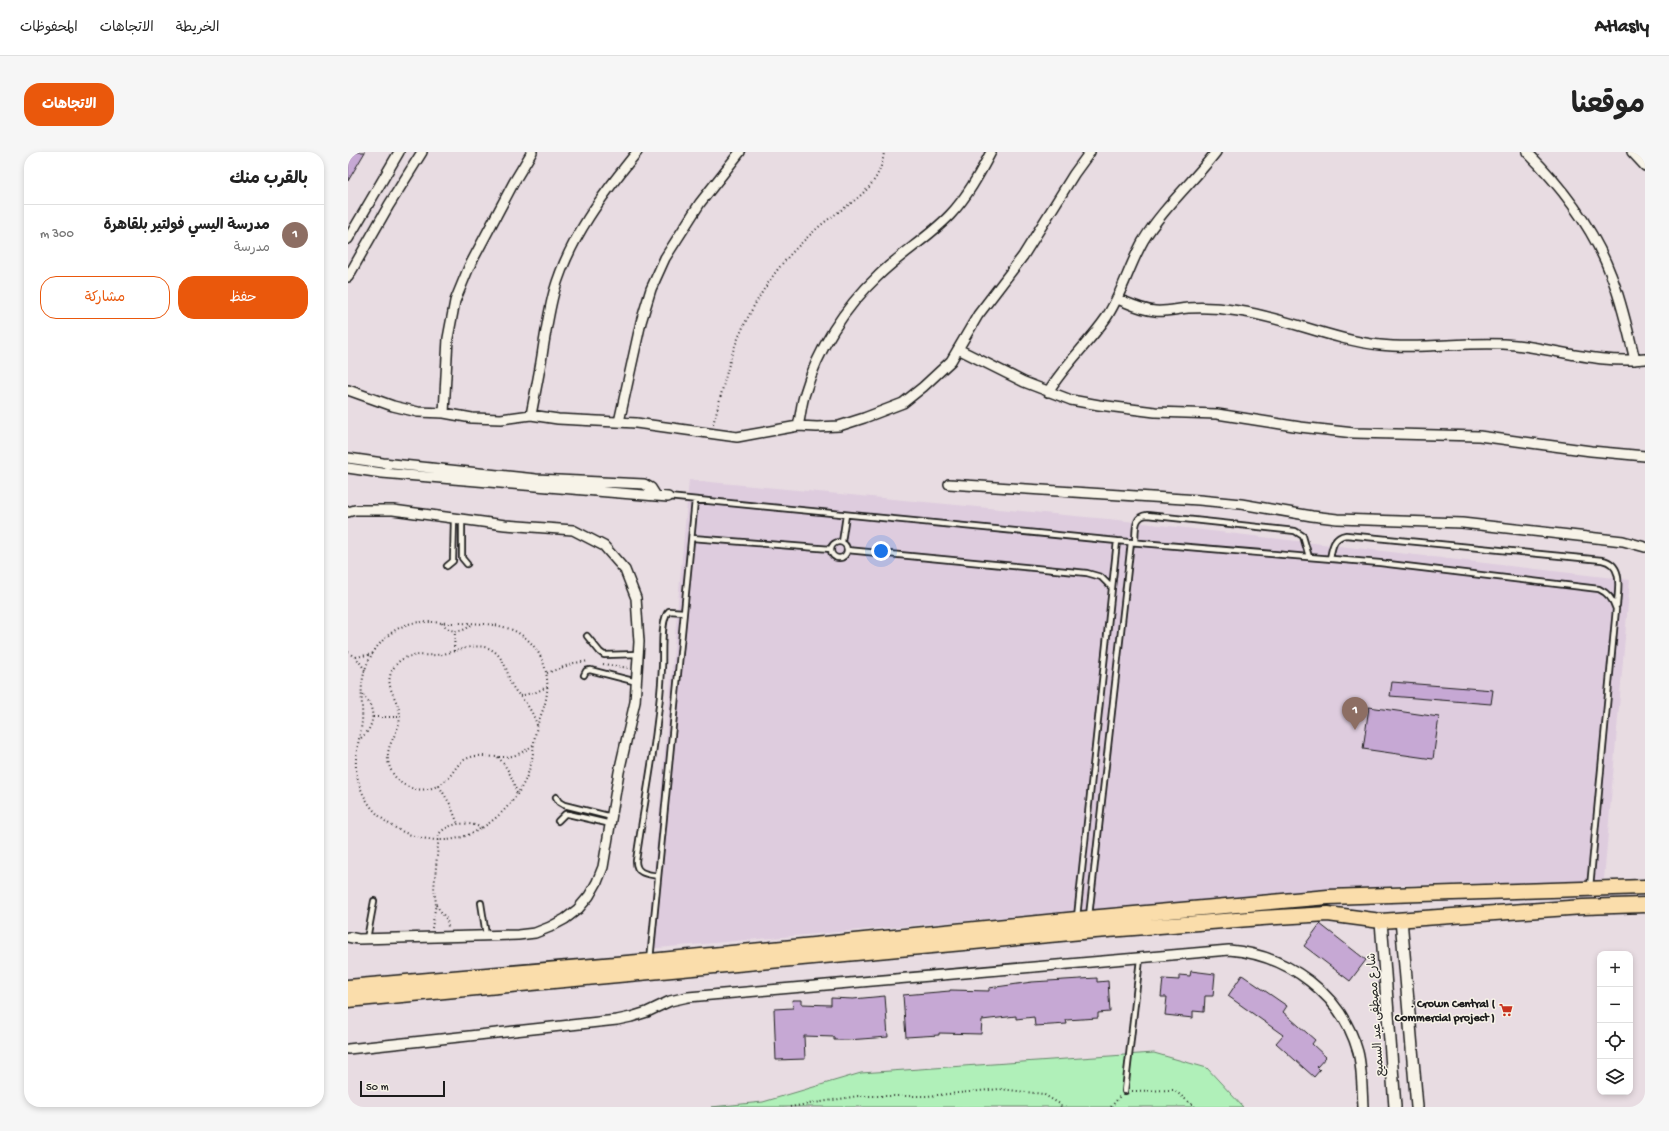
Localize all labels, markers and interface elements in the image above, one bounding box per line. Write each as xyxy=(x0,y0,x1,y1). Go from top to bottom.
text: Atlasly xyxy=(1595,16,1649,39)
text: المحفوظات xyxy=(20,20,78,37)
text: الاتجاهات xyxy=(100,20,154,37)
text: الخريطة xyxy=(176,20,219,37)
button: الاتجاهات xyxy=(24,83,114,126)
text: موقعنا xyxy=(1571,90,1645,123)
text: بالقرب منك xyxy=(229,170,308,190)
text: مدرسة اليسي فولتير بلقاهرة xyxy=(104,217,270,235)
text: 300 m xyxy=(40,227,74,242)
text: 1 xyxy=(292,227,298,242)
text: مدرسة xyxy=(234,241,270,256)
button: مشاركة xyxy=(40,276,170,319)
button: حفظ xyxy=(178,276,308,319)
your location xyxy=(871,541,891,561)
pin: 1 xyxy=(1342,697,1368,730)
map controls xyxy=(1597,951,1633,1095)
button: + xyxy=(1597,951,1633,987)
street label: شارع مصطفى عبد السميع xyxy=(1366,952,1388,1077)
button: − xyxy=(1597,987,1633,1023)
place label: . Crown Central ( Commercial project ) xyxy=(1394,998,1496,1026)
supermarket icon: . Crown Central ( Commercial project ) xyxy=(1498,1002,1514,1018)
button: locate xyxy=(1597,1023,1633,1059)
button: layers xyxy=(1597,1059,1633,1095)
scale bar xyxy=(360,1079,445,1098)
text: 50 m xyxy=(366,1082,388,1094)

